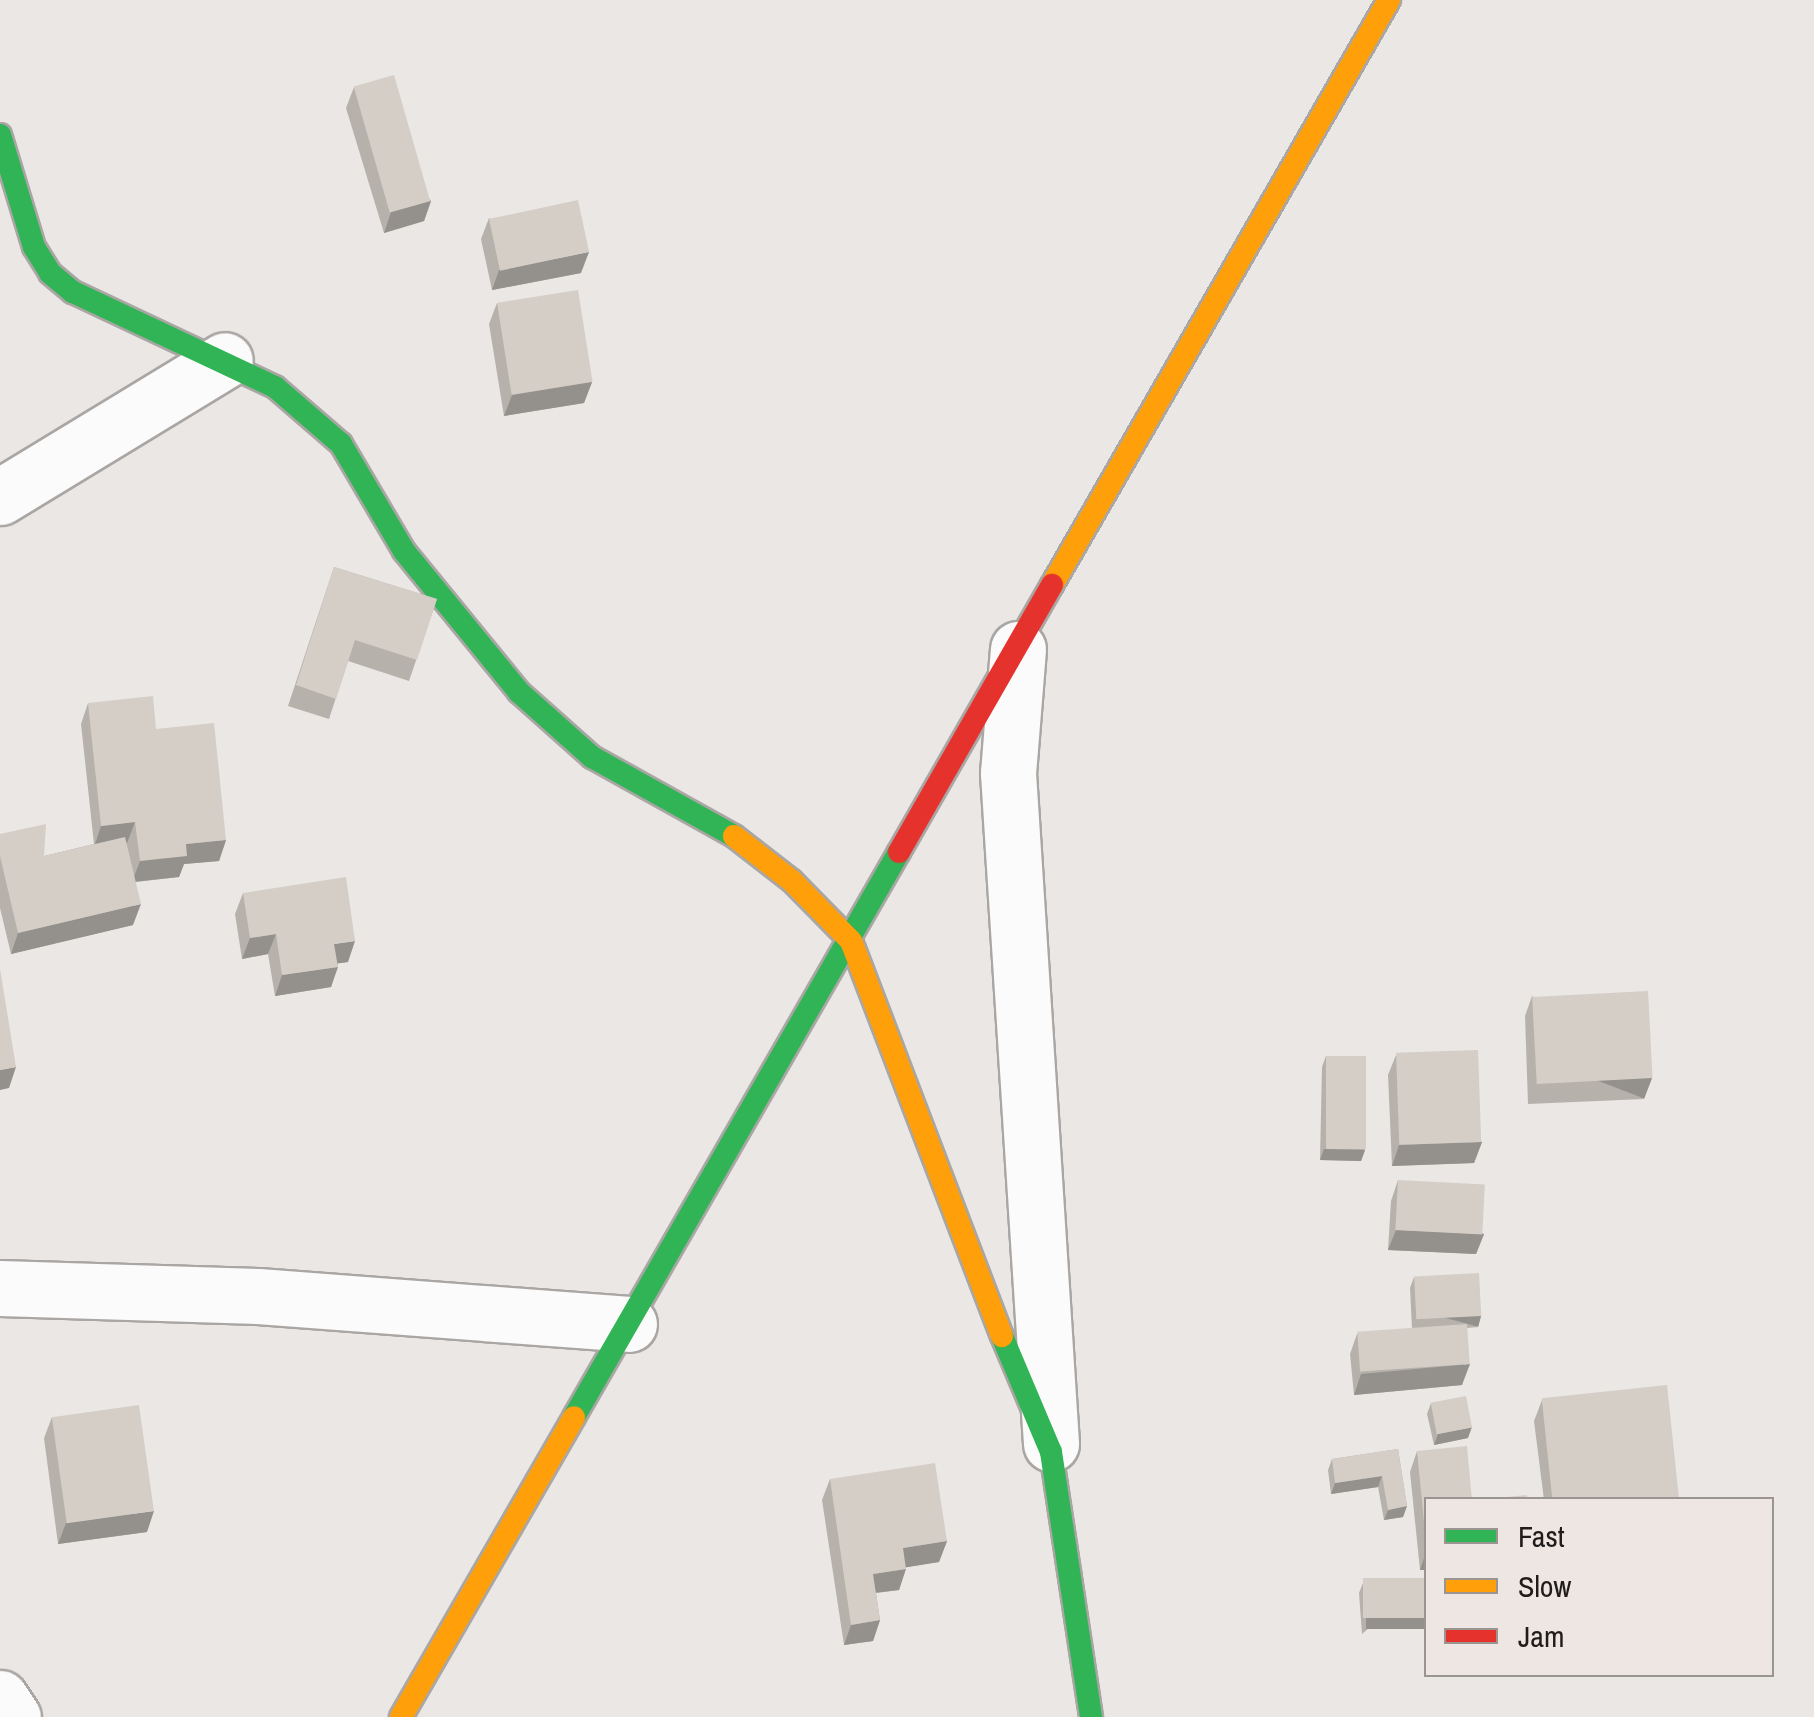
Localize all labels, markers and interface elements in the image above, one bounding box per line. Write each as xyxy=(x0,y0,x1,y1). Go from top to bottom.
legend xyxy=(1424,1497,1774,1677)
text: Fast xyxy=(1518,1516,1565,1556)
text: Slow xyxy=(1518,1566,1571,1606)
text: Jam xyxy=(1518,1616,1564,1656)

